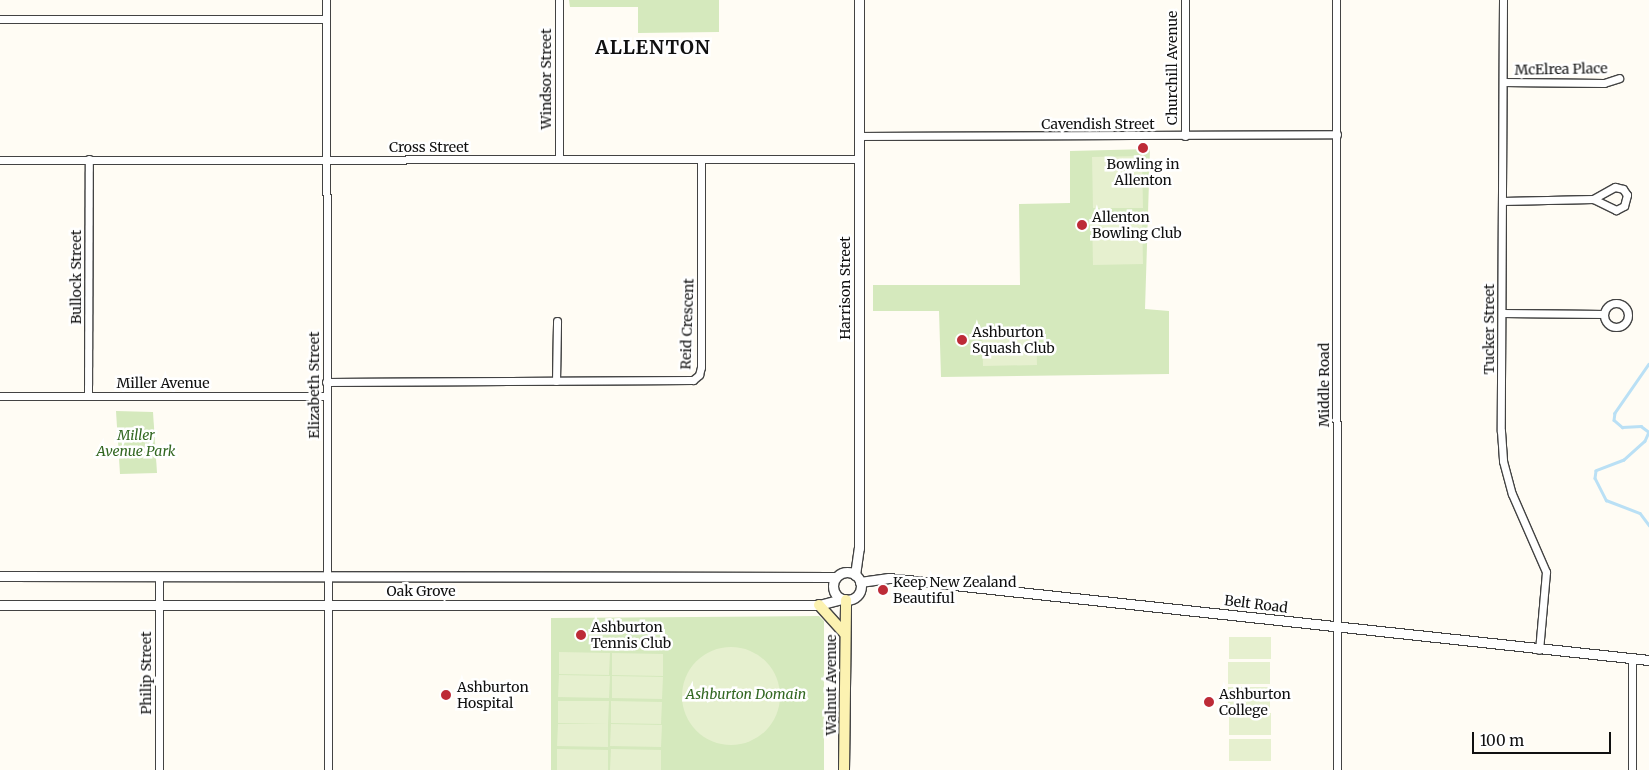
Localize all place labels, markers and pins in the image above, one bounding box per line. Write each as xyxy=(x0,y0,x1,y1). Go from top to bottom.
marker: Bowling in Allenton xyxy=(1137,142,1149,154)
place label: Bowling in Allenton xyxy=(1106,156,1180,188)
place label: Allenton Bowling Club xyxy=(1092,209,1182,242)
marker: Allenton Bowling Club xyxy=(1076,219,1088,231)
place label: Ashburton Squash Club xyxy=(972,324,1055,357)
marker: Ashburton Squash Club xyxy=(956,334,968,346)
place label: Keep New Zealand Beautiful xyxy=(893,574,1016,606)
marker: Keep New Zealand Beautiful xyxy=(877,584,889,596)
place label: Ashburton Tennis Club xyxy=(591,619,671,652)
marker: Ashburton Tennis Club xyxy=(575,629,587,641)
place label: Ashburton Hospital xyxy=(457,679,529,712)
place label: Ashburton College xyxy=(1219,686,1291,719)
marker: Ashburton Hospital xyxy=(439,688,453,702)
marker: Ashburton College xyxy=(1203,696,1215,708)

